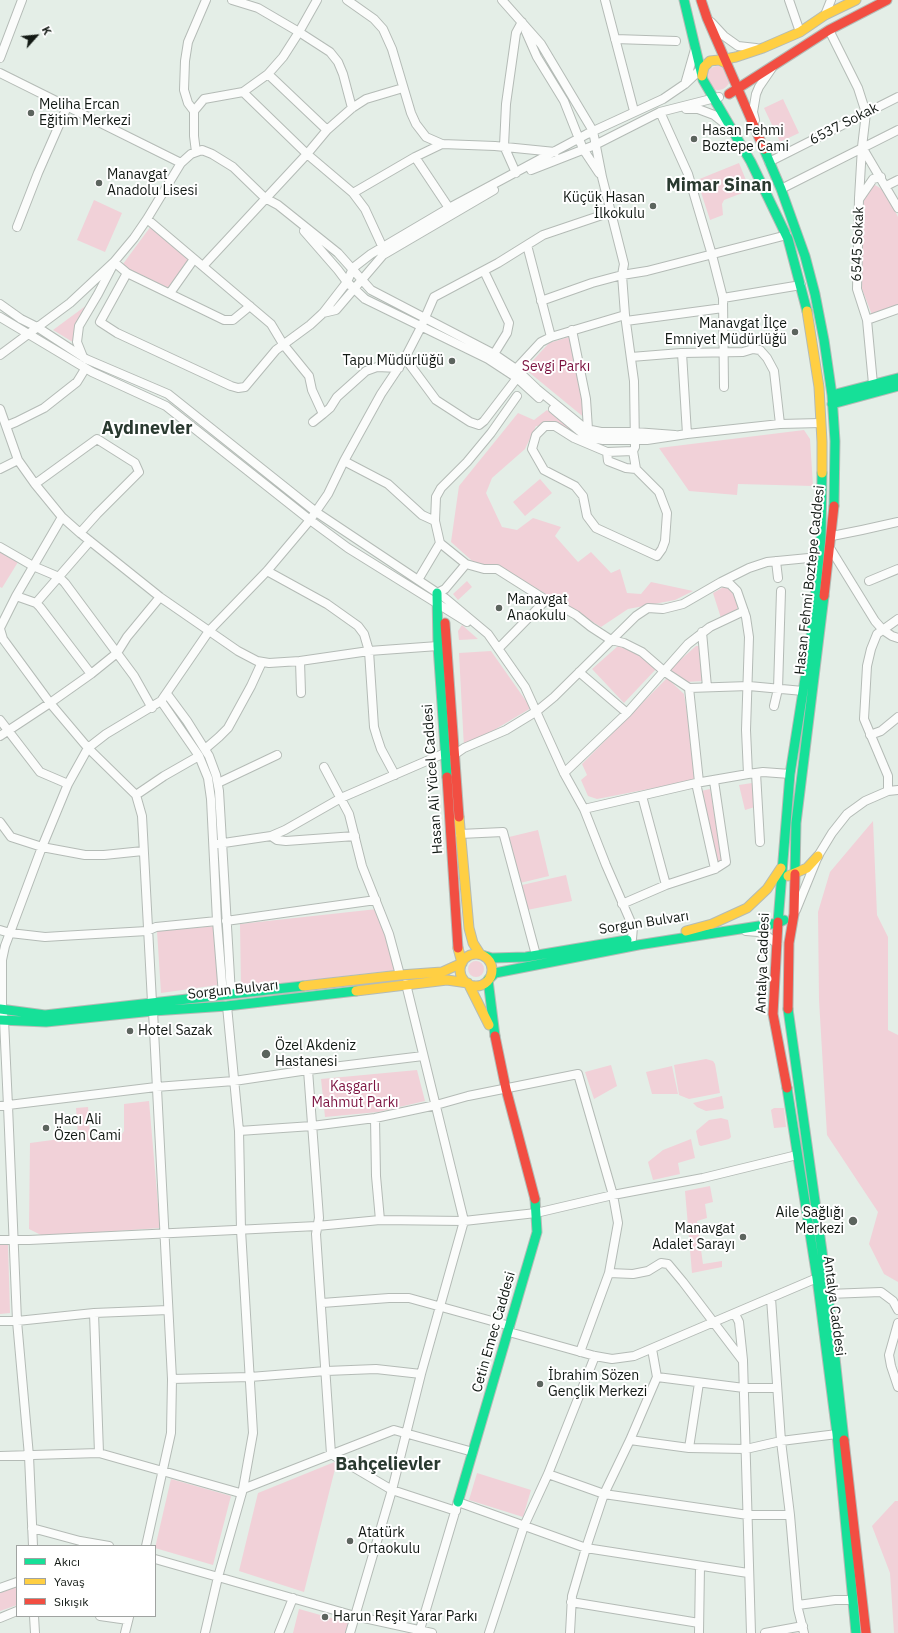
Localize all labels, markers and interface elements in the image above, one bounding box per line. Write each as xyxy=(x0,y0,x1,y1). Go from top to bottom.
north arrow xyxy=(16,16,56,56)
text: K xyxy=(39,24,55,37)
place label: Meliha Ercan Eğitim Merkezi xyxy=(39,97,131,130)
street label: 6537 Sokak xyxy=(807,99,881,149)
marker: Meliha Ercan Eğitim Merkezi xyxy=(26,108,36,118)
place label: Hasan Fehmi Boztepe Cami xyxy=(702,123,789,156)
marker: Hasan Fehmi Boztepe Cami xyxy=(689,134,699,144)
place label: Manavgat Anadolu Lisesi xyxy=(107,167,198,200)
district label: Mimar Sinan xyxy=(666,175,772,197)
marker: Manavgat Anadolu Lisesi xyxy=(94,178,104,188)
place label: Küçük Hasan İlkokulu xyxy=(563,190,645,222)
marker: Küçük Hasan İlkokulu xyxy=(648,201,658,211)
street label: 6545 Sokak xyxy=(848,206,868,282)
place label: Manavgat İlçe Emniyet Müdürlüğü xyxy=(665,316,787,348)
marker: Manavgat İlçe Emniyet Müdürlüğü xyxy=(790,327,800,337)
place label: Tapu Müdürlüğü xyxy=(343,353,444,369)
marker: Tapu Müdürlüğü xyxy=(447,356,457,366)
park label: Sevgi Parkı xyxy=(522,359,590,375)
district label: Aydınevler xyxy=(102,418,192,440)
street label: Hasan Fehmi Boztepe Caddesi xyxy=(792,484,828,676)
place label: Manavgat Anaokulu xyxy=(507,592,568,624)
marker: Manavgat Anaokulu xyxy=(494,603,504,613)
street label: Hasan Ali Yücel Caddesi xyxy=(419,703,447,855)
street label: Sorgun Bulvarı xyxy=(598,908,690,938)
street label: Antalya Caddesi xyxy=(753,912,773,1014)
street label: Sorgun Bulvarı xyxy=(187,977,279,1003)
place label: Hotel Sazak xyxy=(138,1023,212,1039)
marker: Hotel Sazak xyxy=(125,1026,135,1036)
place label: Özel Akdeniz Hastanesi xyxy=(275,1038,356,1070)
marker: Özel Akdeniz Hastanesi xyxy=(260,1048,272,1060)
park label: Kaşgarlı Mahmut Parkı xyxy=(311,1079,399,1112)
place label: Hacı Ali Özen Cami xyxy=(54,1112,121,1144)
marker: Hacı Ali Özen Cami xyxy=(41,1123,51,1133)
place label: Aile Sağlığı Merkezi xyxy=(775,1205,844,1238)
marker: Aile Sağlığı Merkezi xyxy=(847,1215,859,1227)
place label: Manavgat Adalet Sarayı xyxy=(652,1221,735,1254)
marker: Manavgat Adalet Sarayı xyxy=(738,1232,748,1242)
street label: Antalya Caddesi xyxy=(820,1255,848,1357)
street label: Cetin Emec Caddesi xyxy=(469,1270,519,1394)
place label: İbrahim Sözen Gençlik Merkezi xyxy=(548,1368,647,1400)
marker: İbrahim Sözen Gençlik Merkezi xyxy=(535,1379,545,1389)
district label: Bahçelievler xyxy=(335,1454,441,1476)
place label: Atatürk Ortaokulu xyxy=(358,1525,420,1558)
marker: Atatürk Ortaokulu xyxy=(345,1536,355,1546)
legend xyxy=(16,1545,156,1617)
text: Akıcı xyxy=(54,1554,80,1569)
text: Yavaş xyxy=(54,1574,85,1589)
text: Sıkışık xyxy=(54,1594,88,1609)
place label: Harun Reşit Yarar Parkı xyxy=(333,1609,478,1625)
marker: Harun Reşit Yarar Parkı xyxy=(320,1612,330,1622)

